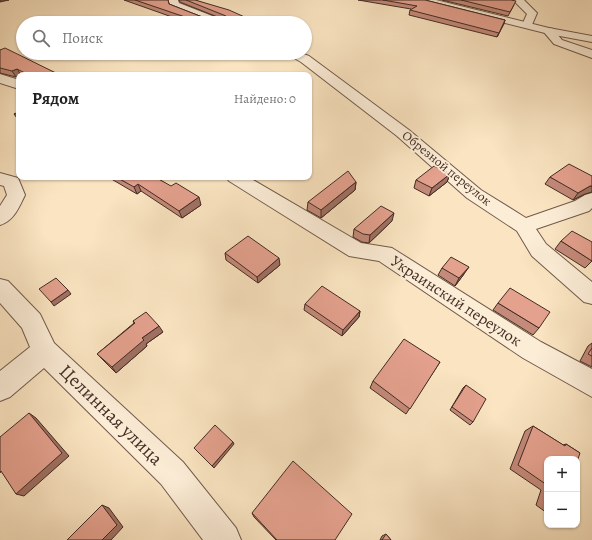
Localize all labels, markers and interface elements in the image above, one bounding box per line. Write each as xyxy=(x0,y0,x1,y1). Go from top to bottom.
search box xyxy=(16,16,312,60)
icon: search xyxy=(30,27,52,49)
text: Поиск xyxy=(62,28,103,48)
text: Рядом xyxy=(32,87,79,110)
text: Найдено: 0 xyxy=(234,90,296,107)
street label: Обрезной переулок xyxy=(399,127,495,209)
street label: Украинский переулок xyxy=(386,250,526,352)
street label: Целинная улица xyxy=(53,359,169,471)
map controls xyxy=(544,456,580,528)
button: + xyxy=(544,456,580,492)
button: − xyxy=(544,492,580,528)

